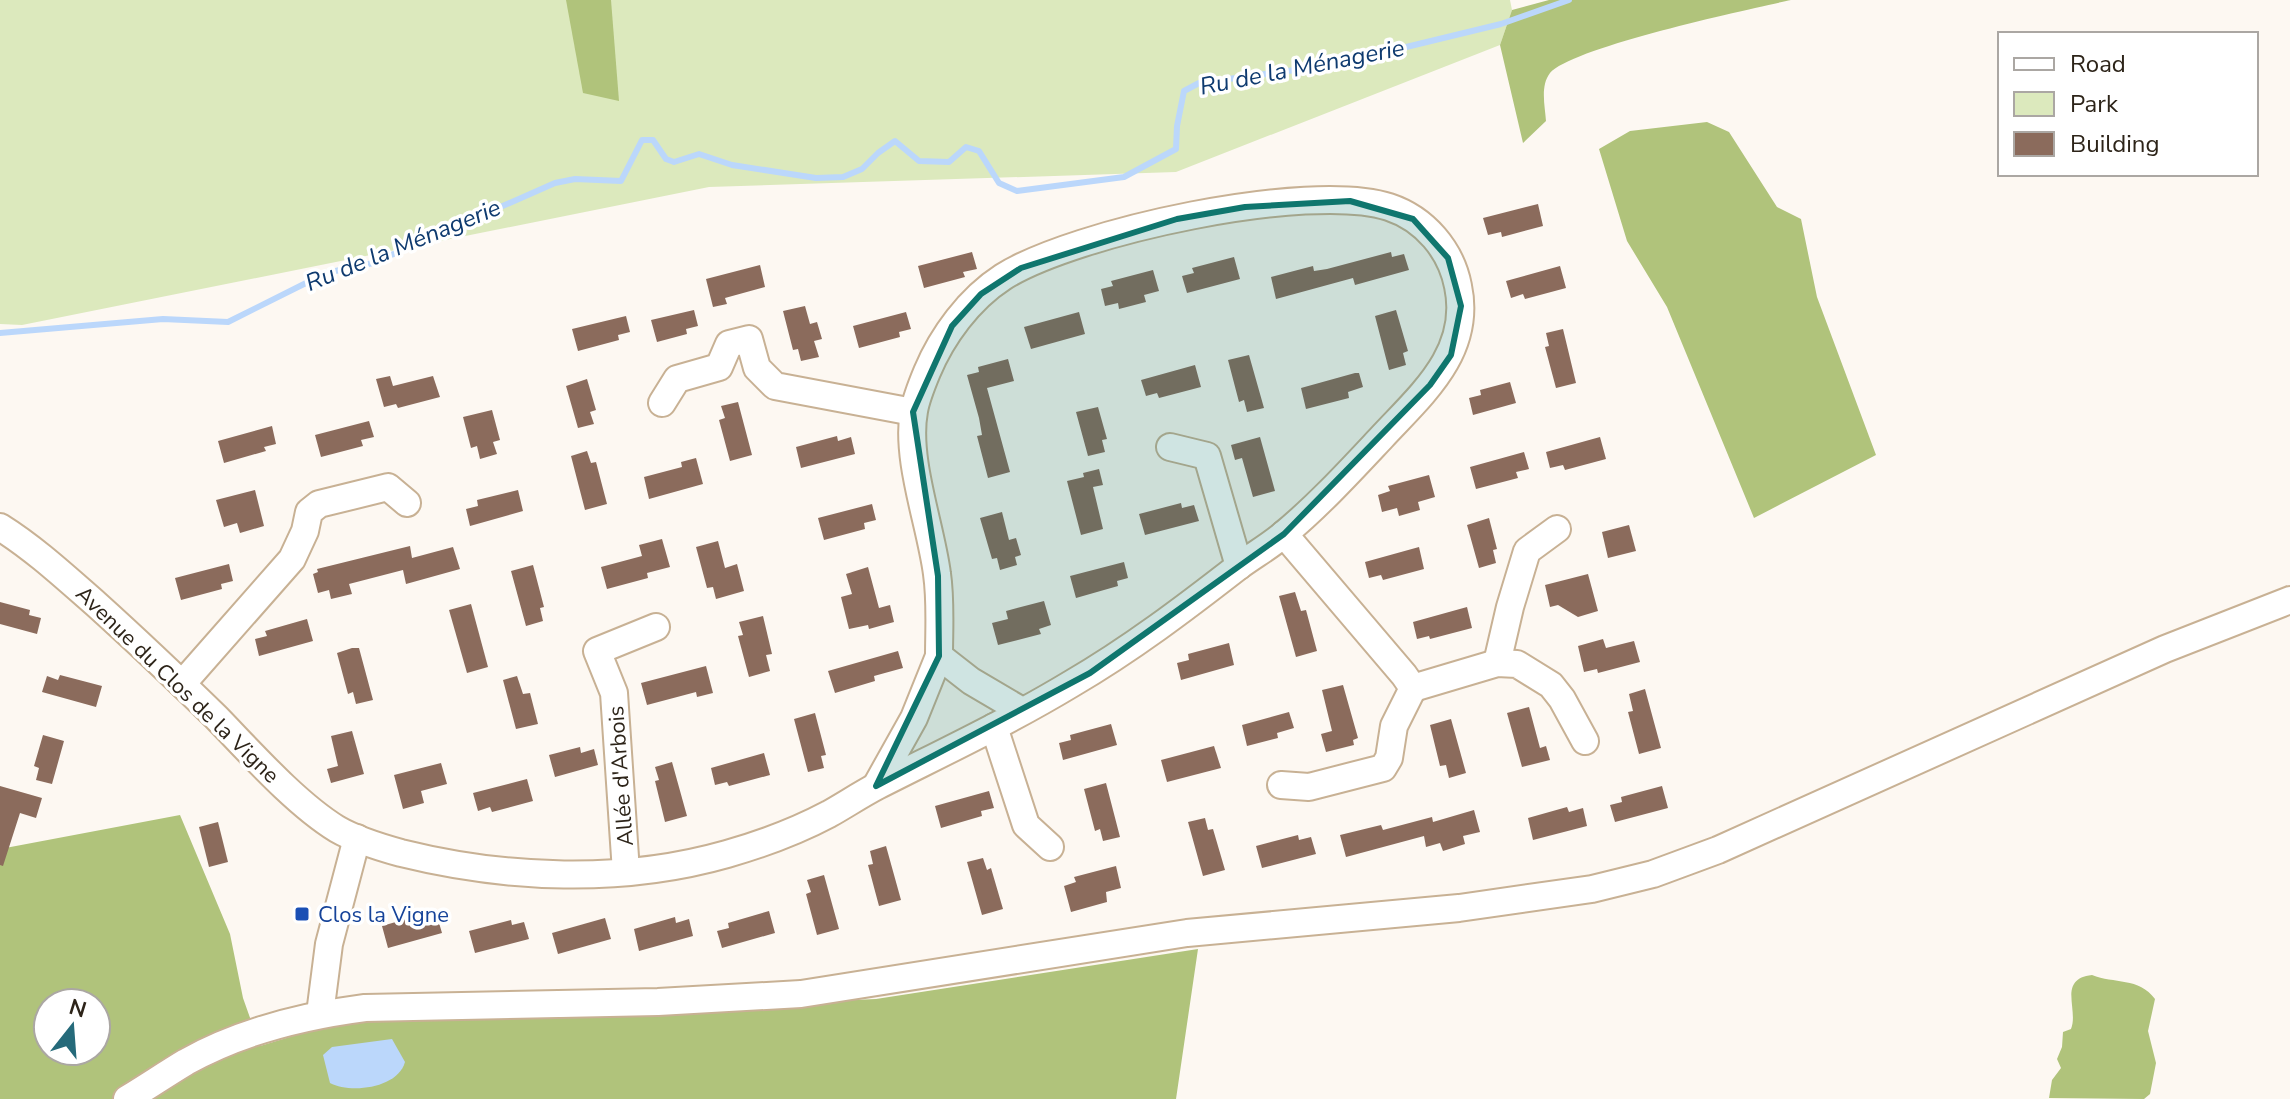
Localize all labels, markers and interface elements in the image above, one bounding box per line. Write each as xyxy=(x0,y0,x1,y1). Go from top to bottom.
water label: Ru de la Ménagerie xyxy=(1197,31,1407,103)
legend xyxy=(1998,32,2258,176)
text: Road xyxy=(2070,48,2126,80)
text: Park xyxy=(2070,88,2119,120)
text: Building xyxy=(2070,128,2160,160)
water label: Ru de la Ménagerie xyxy=(301,191,506,299)
street label: Avenue du Clos de la Vigne xyxy=(69,579,286,790)
street label: Allée d'Arbois xyxy=(601,705,641,847)
place label: Clos la Vigne xyxy=(318,900,449,930)
marker: Clos la Vigne xyxy=(293,905,311,923)
north arrow xyxy=(32,987,112,1067)
text: N xyxy=(65,992,90,1026)

